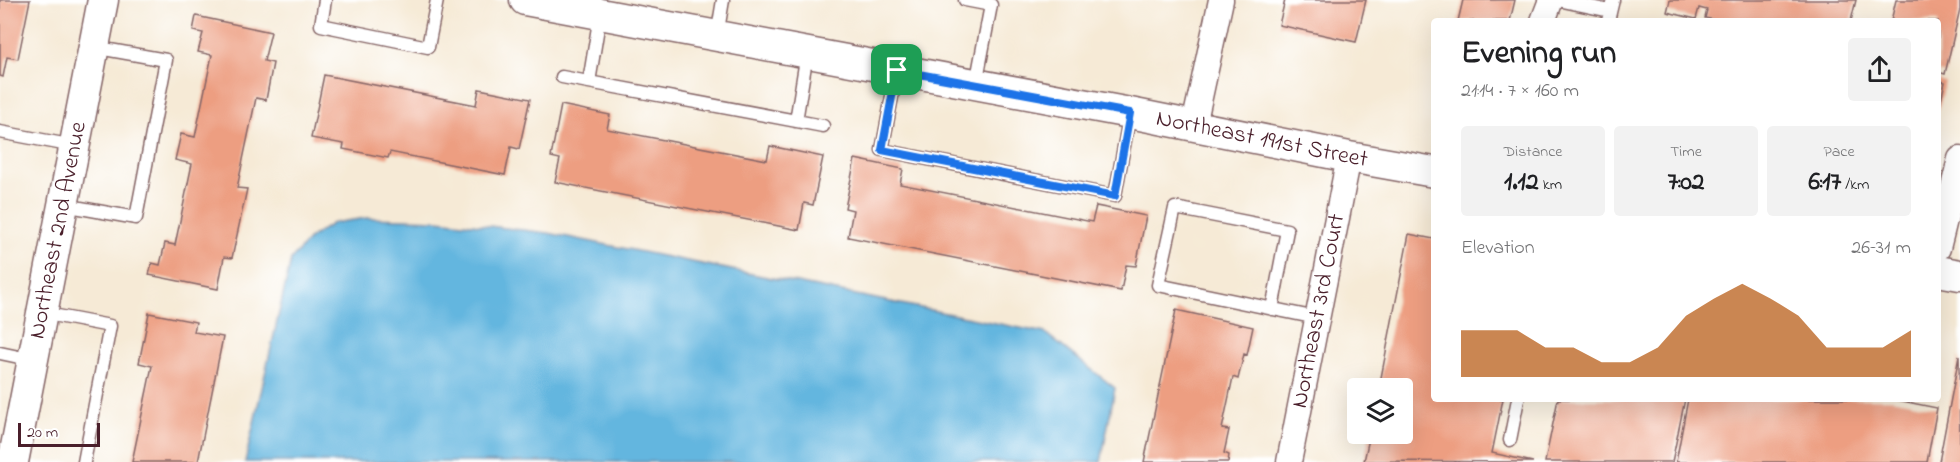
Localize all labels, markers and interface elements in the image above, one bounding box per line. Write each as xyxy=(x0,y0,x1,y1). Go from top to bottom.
text: Evening run xyxy=(1461,30,1616,78)
button: share xyxy=(1848,38,1911,101)
pin xyxy=(871,44,922,95)
icon: arrive xyxy=(880,53,913,86)
text: 21:14 · 7 × 160 m xyxy=(1461,77,1579,106)
street label: Northeast 191st Street xyxy=(1153,101,1370,177)
street label: Northeast 2nd Avenue xyxy=(20,118,96,342)
text: Distance xyxy=(1504,140,1562,164)
text: Time xyxy=(1670,140,1702,164)
text: Pace xyxy=(1823,140,1855,164)
text: 1.12 xyxy=(1504,164,1539,202)
text: 7:02 xyxy=(1667,164,1705,202)
text: 6:17 xyxy=(1808,164,1841,202)
text: km xyxy=(1539,173,1562,197)
text: /km xyxy=(1841,173,1870,197)
street label: Northeast 3rd Court xyxy=(1283,211,1355,411)
text: Elevation xyxy=(1461,234,1535,263)
text: 26–31 m xyxy=(1851,234,1911,263)
map controls xyxy=(1347,378,1413,444)
button: layers xyxy=(1347,378,1413,444)
scale bar xyxy=(18,420,100,448)
text: 20 m xyxy=(27,421,58,445)

